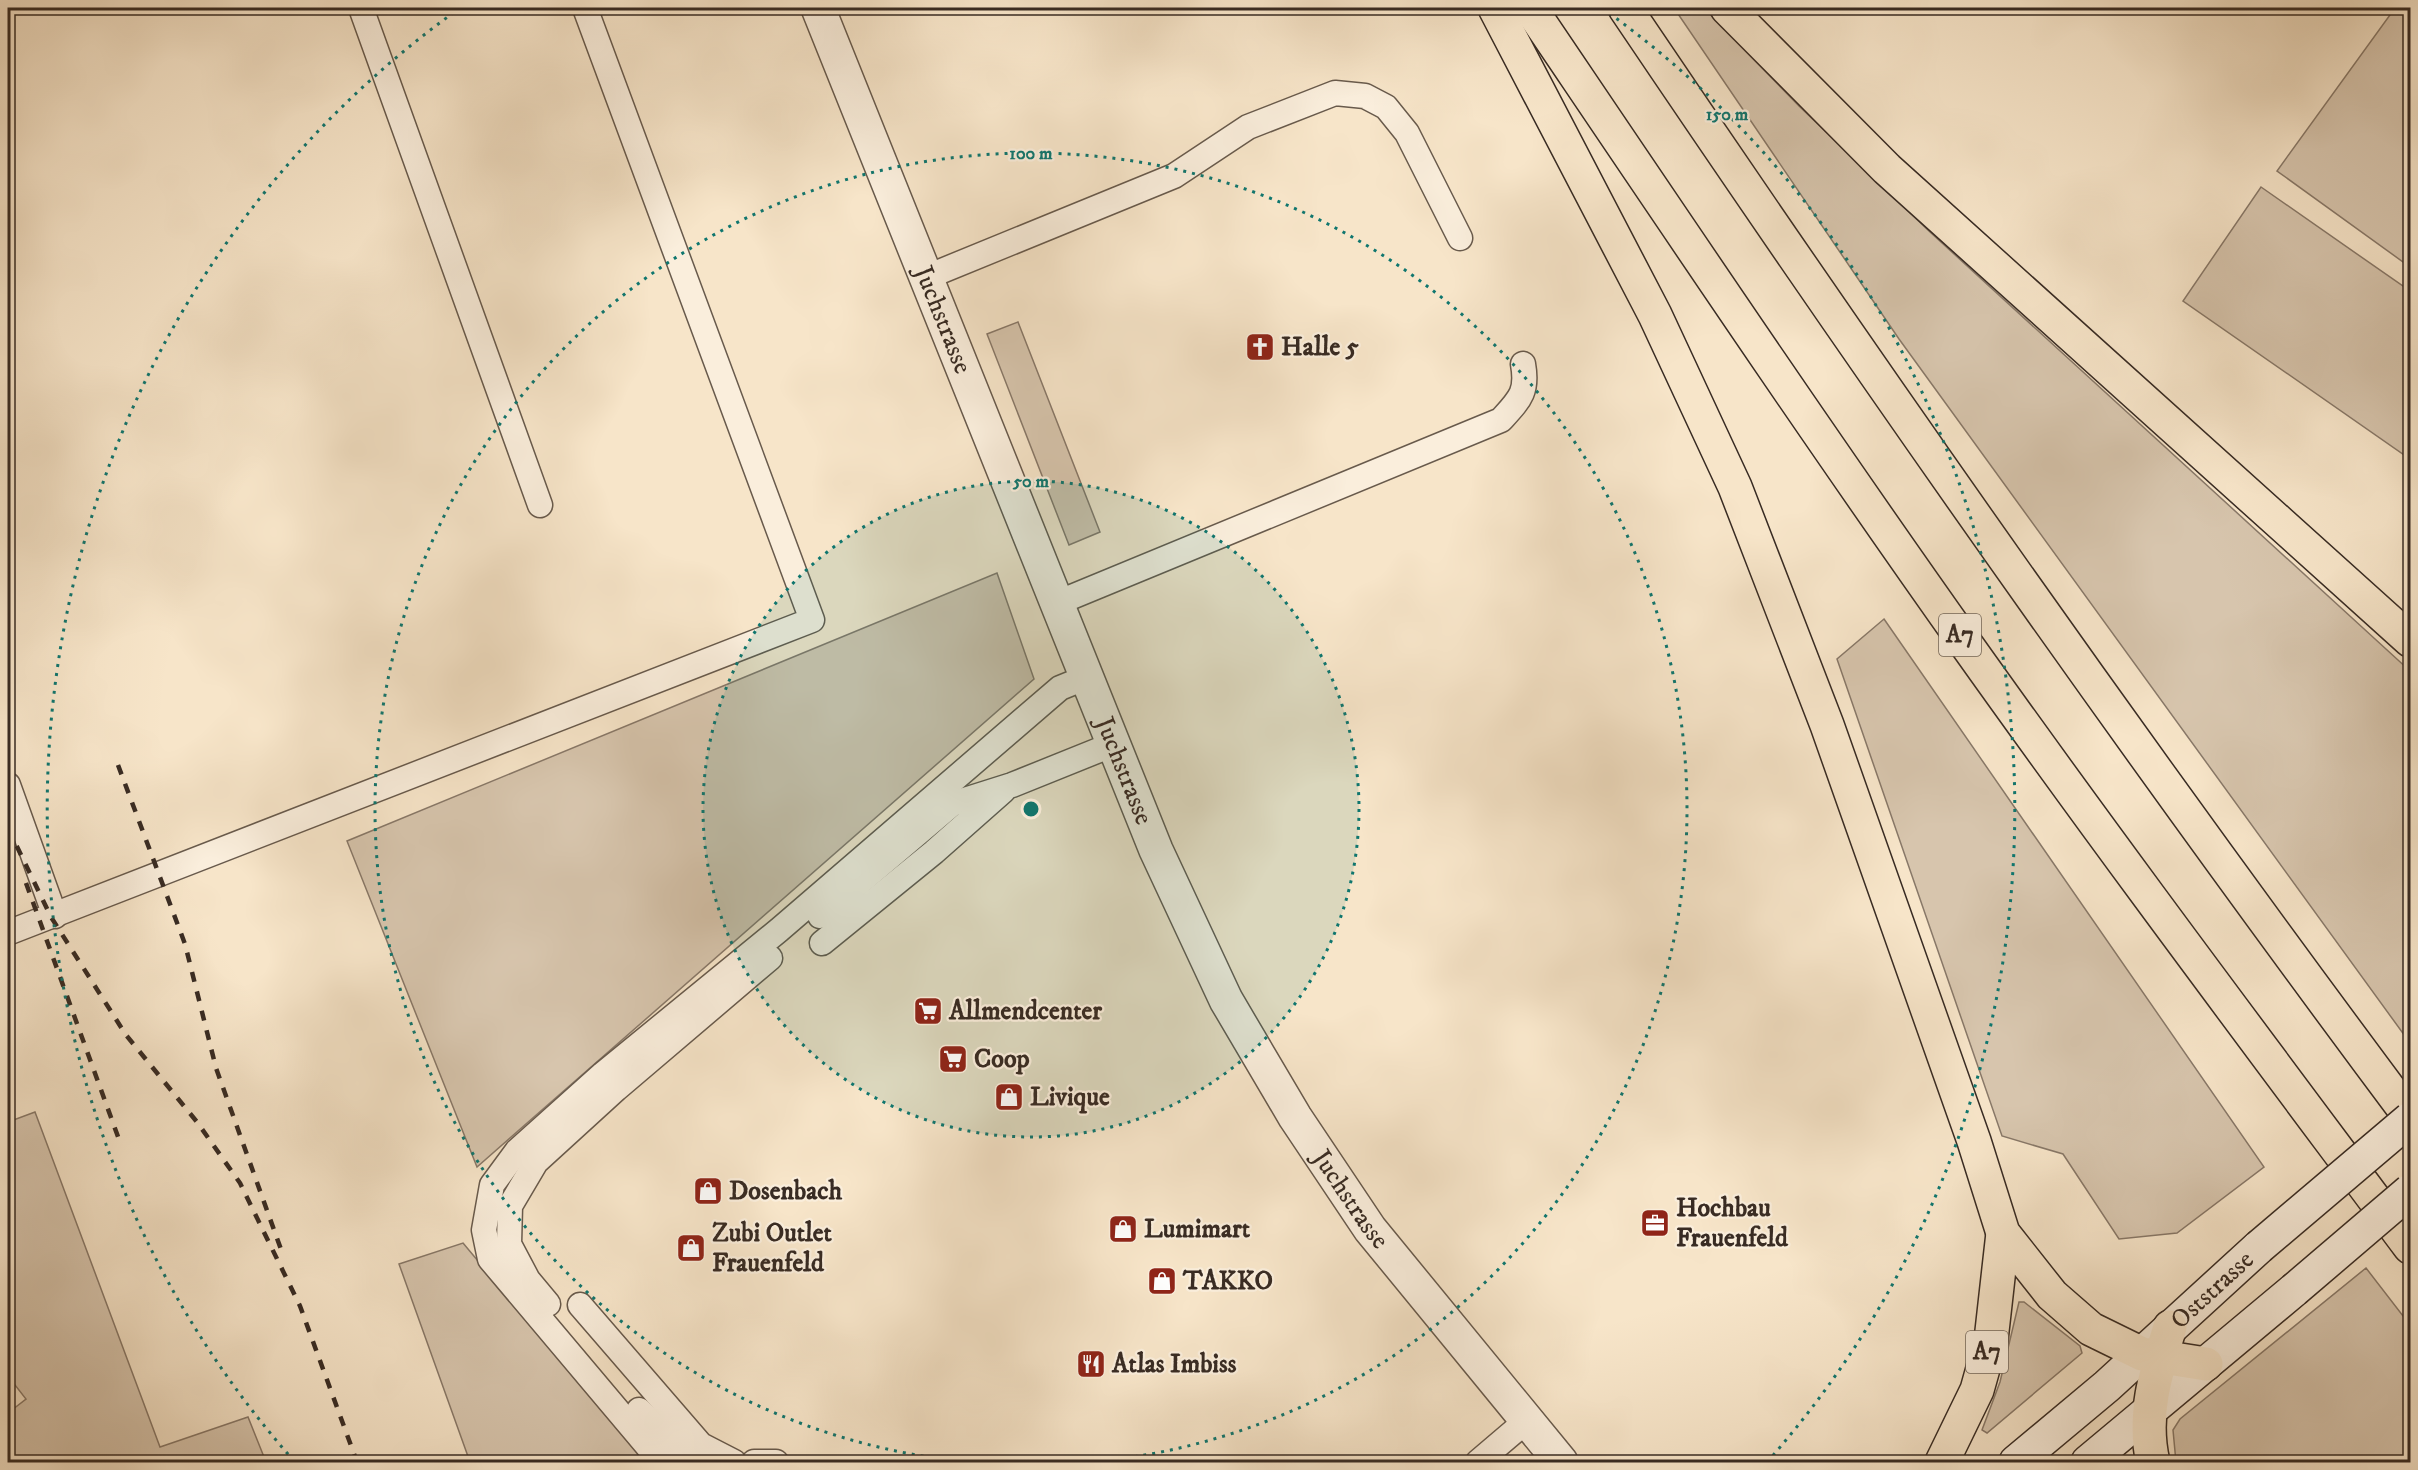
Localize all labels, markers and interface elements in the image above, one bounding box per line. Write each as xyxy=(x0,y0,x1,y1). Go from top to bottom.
text: 150 m xyxy=(1706,104,1749,126)
text: 100 m xyxy=(1009,143,1053,165)
street label: Juchstrasse xyxy=(906,259,980,378)
church icon: Halle 5 xyxy=(1244,331,1276,363)
place label: Halle 5 xyxy=(1281,331,1359,364)
text: 50 m xyxy=(1012,471,1049,493)
road number: A7 xyxy=(1939,614,1981,656)
street label: Juchstrasse xyxy=(1087,710,1161,829)
centre of rings xyxy=(1021,799,1041,819)
supermarket icon: Allmendcenter xyxy=(912,995,944,1027)
place label: Allmendcenter xyxy=(948,995,1102,1028)
supermarket icon: Coop xyxy=(937,1043,969,1075)
place label: Coop xyxy=(974,1043,1030,1076)
shop icon: Livique xyxy=(993,1081,1025,1113)
place label: Livique xyxy=(1030,1081,1110,1114)
street label: Juchstrasse xyxy=(1304,1142,1396,1256)
shop icon: Dosenbach xyxy=(692,1175,724,1207)
place label: Dosenbach xyxy=(729,1175,842,1208)
place label: Hochbau Frauenfeld xyxy=(1676,1192,1789,1255)
office icon: Hochbau Frauenfeld xyxy=(1639,1207,1671,1239)
shop icon: Lumimart xyxy=(1107,1213,1139,1245)
place label: Lumimart xyxy=(1144,1213,1251,1246)
place label: Zubi Outlet Frauenfeld xyxy=(712,1217,833,1280)
shop icon: Zubi Outlet Frauenfeld xyxy=(675,1232,707,1264)
street label: Oststrasse xyxy=(2164,1244,2261,1336)
shop icon: TAKKO xyxy=(1146,1265,1178,1297)
place label: TAKKO xyxy=(1182,1265,1273,1298)
road number: A7 xyxy=(1966,1331,2008,1373)
restaurant icon: Atlas Imbiss xyxy=(1075,1348,1107,1380)
place label: Atlas Imbiss xyxy=(1111,1348,1237,1381)

